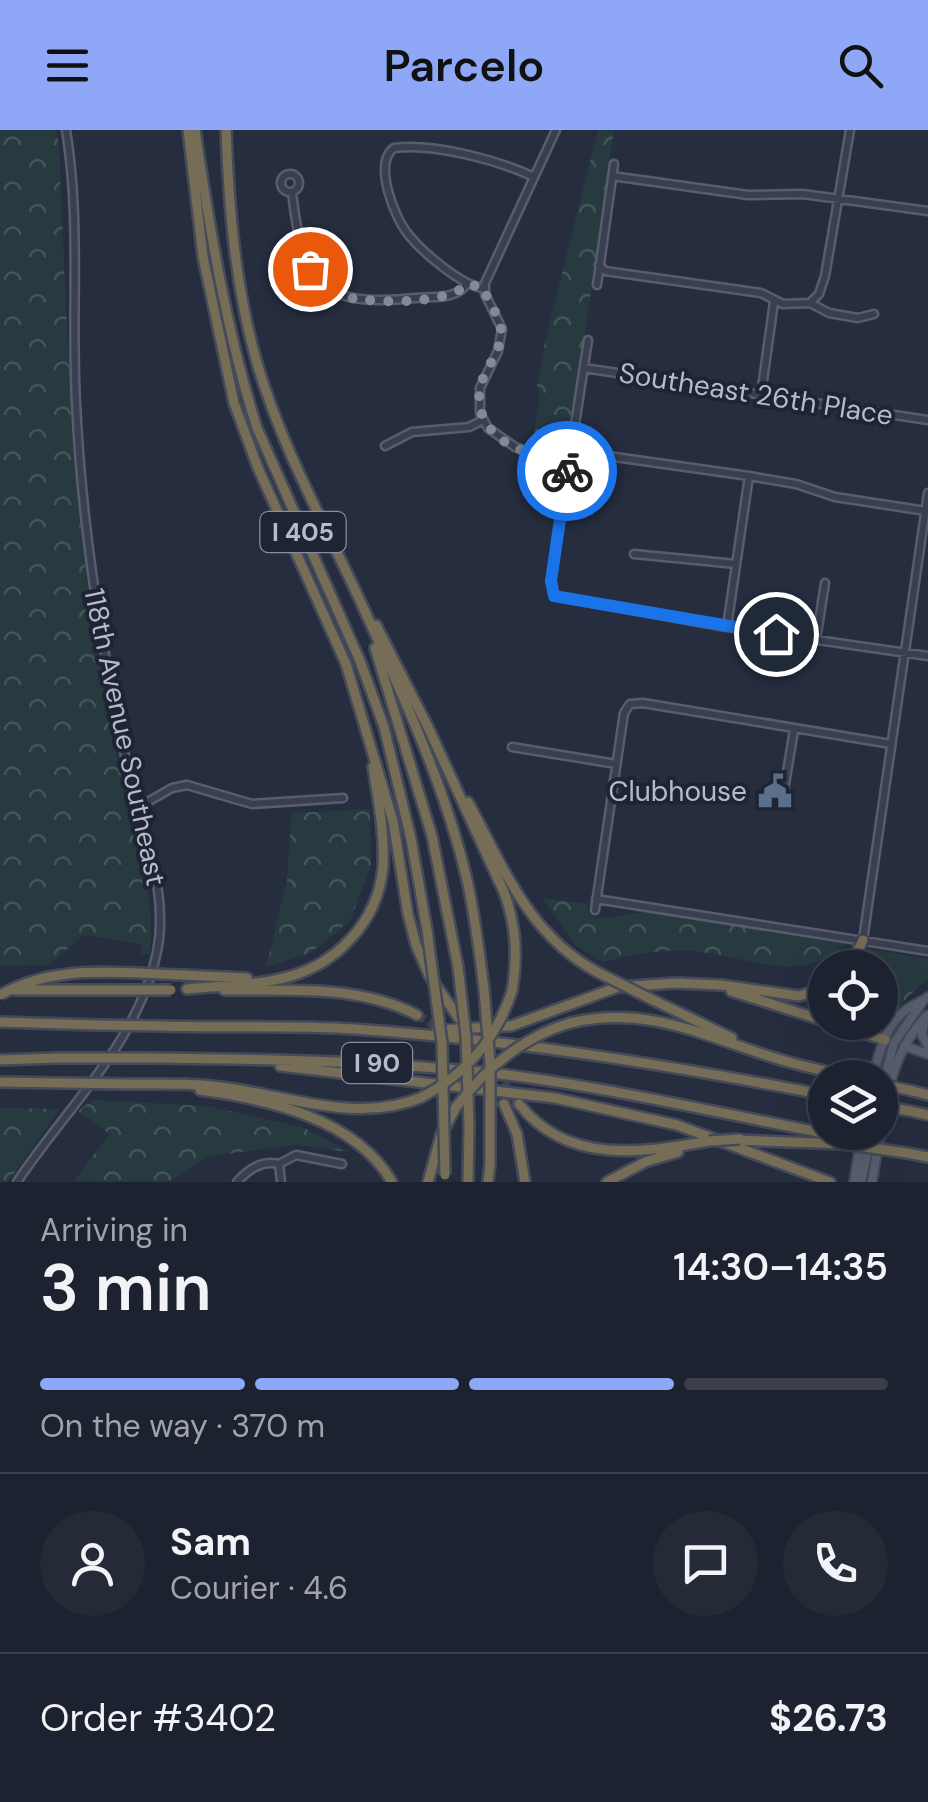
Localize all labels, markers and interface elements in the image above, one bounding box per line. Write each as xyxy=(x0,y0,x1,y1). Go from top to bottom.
text: Parcelo xyxy=(383,36,545,95)
icon: menu xyxy=(40,38,95,93)
icon: search xyxy=(833,38,888,93)
pin xyxy=(268,227,353,312)
icon: bag xyxy=(283,242,338,297)
street label: Southeast 26th Place xyxy=(616,354,896,434)
courier xyxy=(517,421,617,521)
icon: bike xyxy=(540,444,595,499)
road number: I 405 xyxy=(260,512,346,552)
street label: 118th Avenue Southeast xyxy=(75,585,175,889)
pin xyxy=(734,592,819,677)
icon: home xyxy=(749,607,804,662)
public building icon: Clubhouse xyxy=(756,772,794,810)
place label: Clubhouse xyxy=(608,773,747,810)
map controls xyxy=(808,950,898,1150)
button: locate xyxy=(808,950,898,1040)
road number: I 90 xyxy=(342,1043,412,1083)
button: layers xyxy=(808,1060,898,1150)
text: Arriving in xyxy=(40,1209,188,1251)
text: 14:30–14:35 xyxy=(673,1242,888,1292)
text: 3 min xyxy=(40,1246,211,1330)
text: On the way · 370 m xyxy=(40,1405,325,1447)
button: person xyxy=(40,1511,145,1616)
button: chat xyxy=(653,1511,758,1616)
button: phone xyxy=(783,1511,888,1616)
text: Sam xyxy=(170,1517,251,1567)
text: Courier · 4.6 xyxy=(170,1567,348,1609)
text: Order #3402 xyxy=(40,1693,276,1743)
text: $26.73 xyxy=(769,1693,888,1743)

